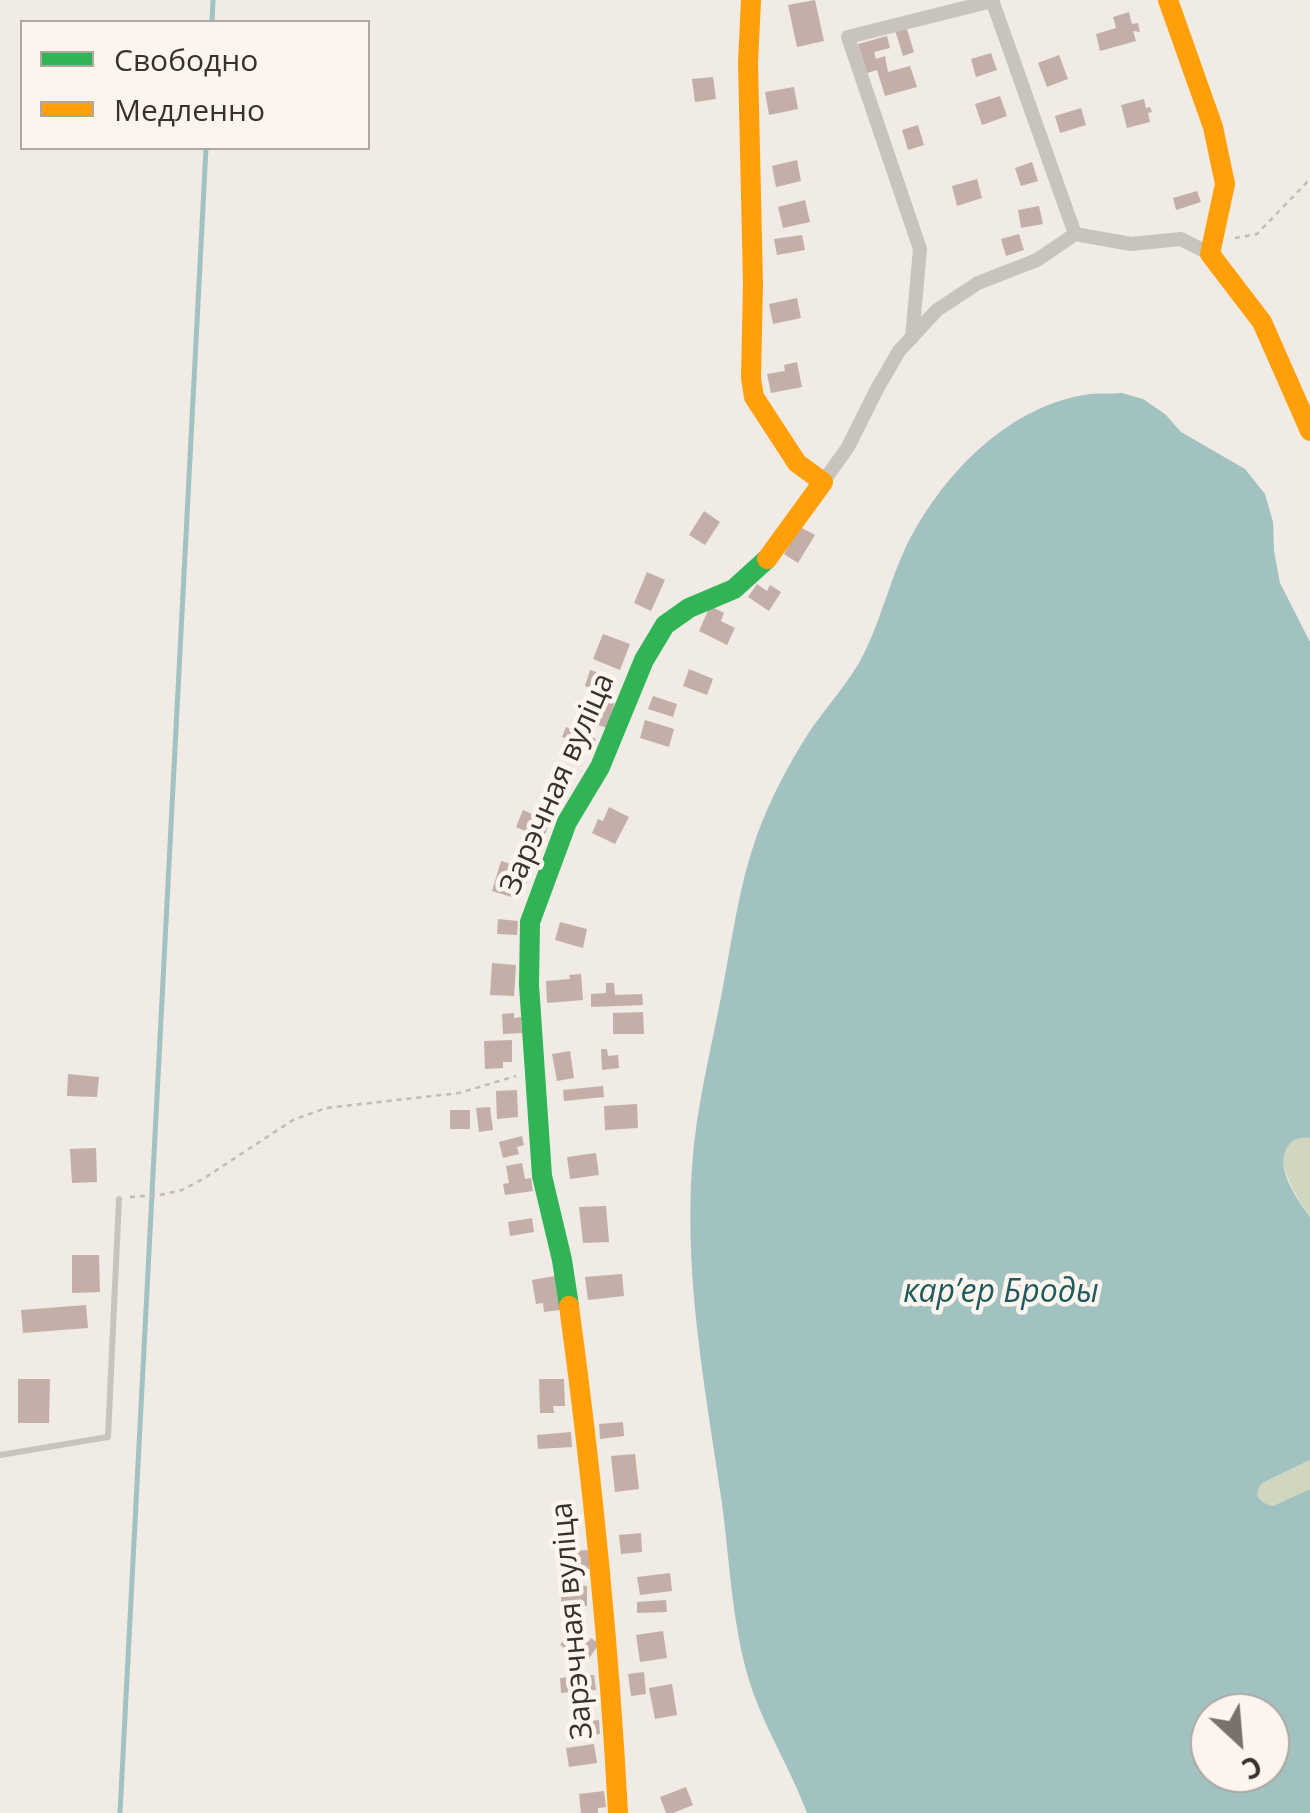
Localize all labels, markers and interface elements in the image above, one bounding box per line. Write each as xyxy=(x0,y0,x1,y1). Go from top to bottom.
legend xyxy=(20,20,370,150)
text: Свободно xyxy=(114,39,258,80)
text: Медленно xyxy=(114,89,265,130)
street label: Зарэчная вуліца xyxy=(493,668,623,900)
water label: карʼер Броды xyxy=(903,1274,1099,1312)
street label: Зарэчная вуліца xyxy=(545,1501,601,1741)
north arrow xyxy=(1190,1693,1290,1793)
text: С xyxy=(1236,1747,1269,1789)

